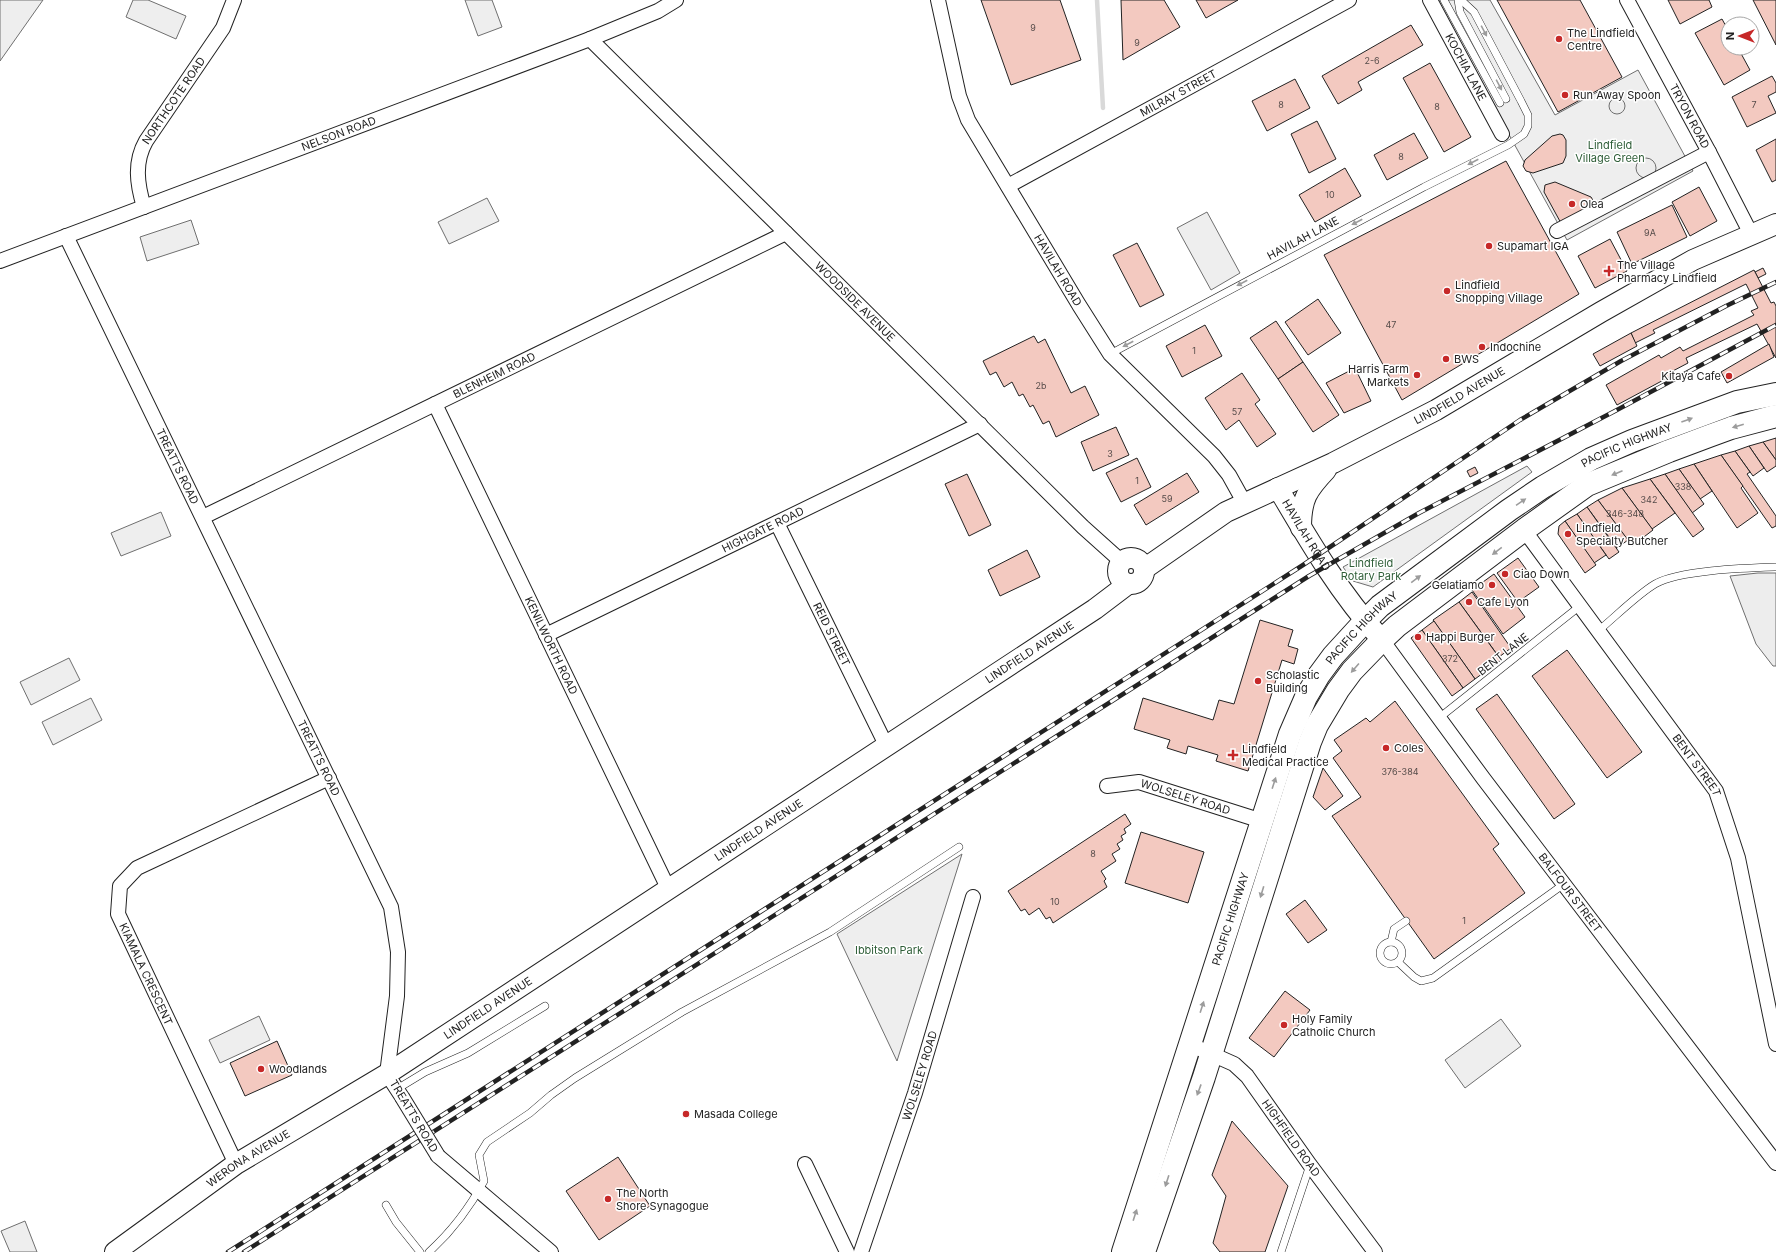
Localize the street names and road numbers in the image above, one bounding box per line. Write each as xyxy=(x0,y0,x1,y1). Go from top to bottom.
street label: KOCHIA LANE xyxy=(1442,31,1490,103)
street label: NORTHCOTE ROAD xyxy=(139,54,208,147)
street label: MILRAY STREET xyxy=(1138,67,1219,120)
street label: TRYON ROAD xyxy=(1667,81,1713,151)
street label: NELSON ROAD xyxy=(300,113,378,154)
street label: HAVILAH LANE xyxy=(1265,213,1341,263)
street label: HAVILAH ROAD xyxy=(1031,232,1085,309)
street label: WOODSIDE AVENUE xyxy=(812,259,898,344)
street label: BLENHEIM ROAD xyxy=(451,349,538,401)
street label: LINDFIELD AVENUE xyxy=(1412,364,1508,427)
street label: PACIFIC HIGHWAY xyxy=(1579,420,1674,470)
street label: TREATTS ROAD xyxy=(153,426,202,507)
street label: HAVILAH ROAD xyxy=(1279,497,1334,574)
street label: HIGHGATE ROAD xyxy=(719,504,806,556)
street label: PACIFIC HIGHWAY xyxy=(1322,588,1401,667)
street label: KENILWORTH ROAD xyxy=(522,594,581,697)
street label: REID STREET xyxy=(810,600,853,669)
street label: LINDFIELD AVENUE xyxy=(983,618,1076,686)
street label: BENT LANE xyxy=(1475,630,1531,678)
street label: TREATTS ROAD xyxy=(295,718,343,798)
street label: BENT STREET xyxy=(1669,731,1724,798)
street label: WOLSELEY ROAD xyxy=(1139,776,1232,818)
street label: LINDFIELD AVENUE xyxy=(712,796,806,864)
street label: BALFOUR STREET xyxy=(1536,850,1605,935)
street label: PACIFIC HIGHWAY xyxy=(1209,870,1252,967)
street label: KIAMALA CRESCENT xyxy=(116,921,176,1027)
street label: LINDFIELD AVENUE xyxy=(441,974,535,1042)
street label: WOLSELEY ROAD xyxy=(899,1029,940,1122)
street label: TREATTS ROAD xyxy=(387,1077,441,1155)
street label: HIGHFIELD ROAD xyxy=(1259,1097,1323,1180)
street label: WERONA AVENUE xyxy=(204,1127,292,1190)

